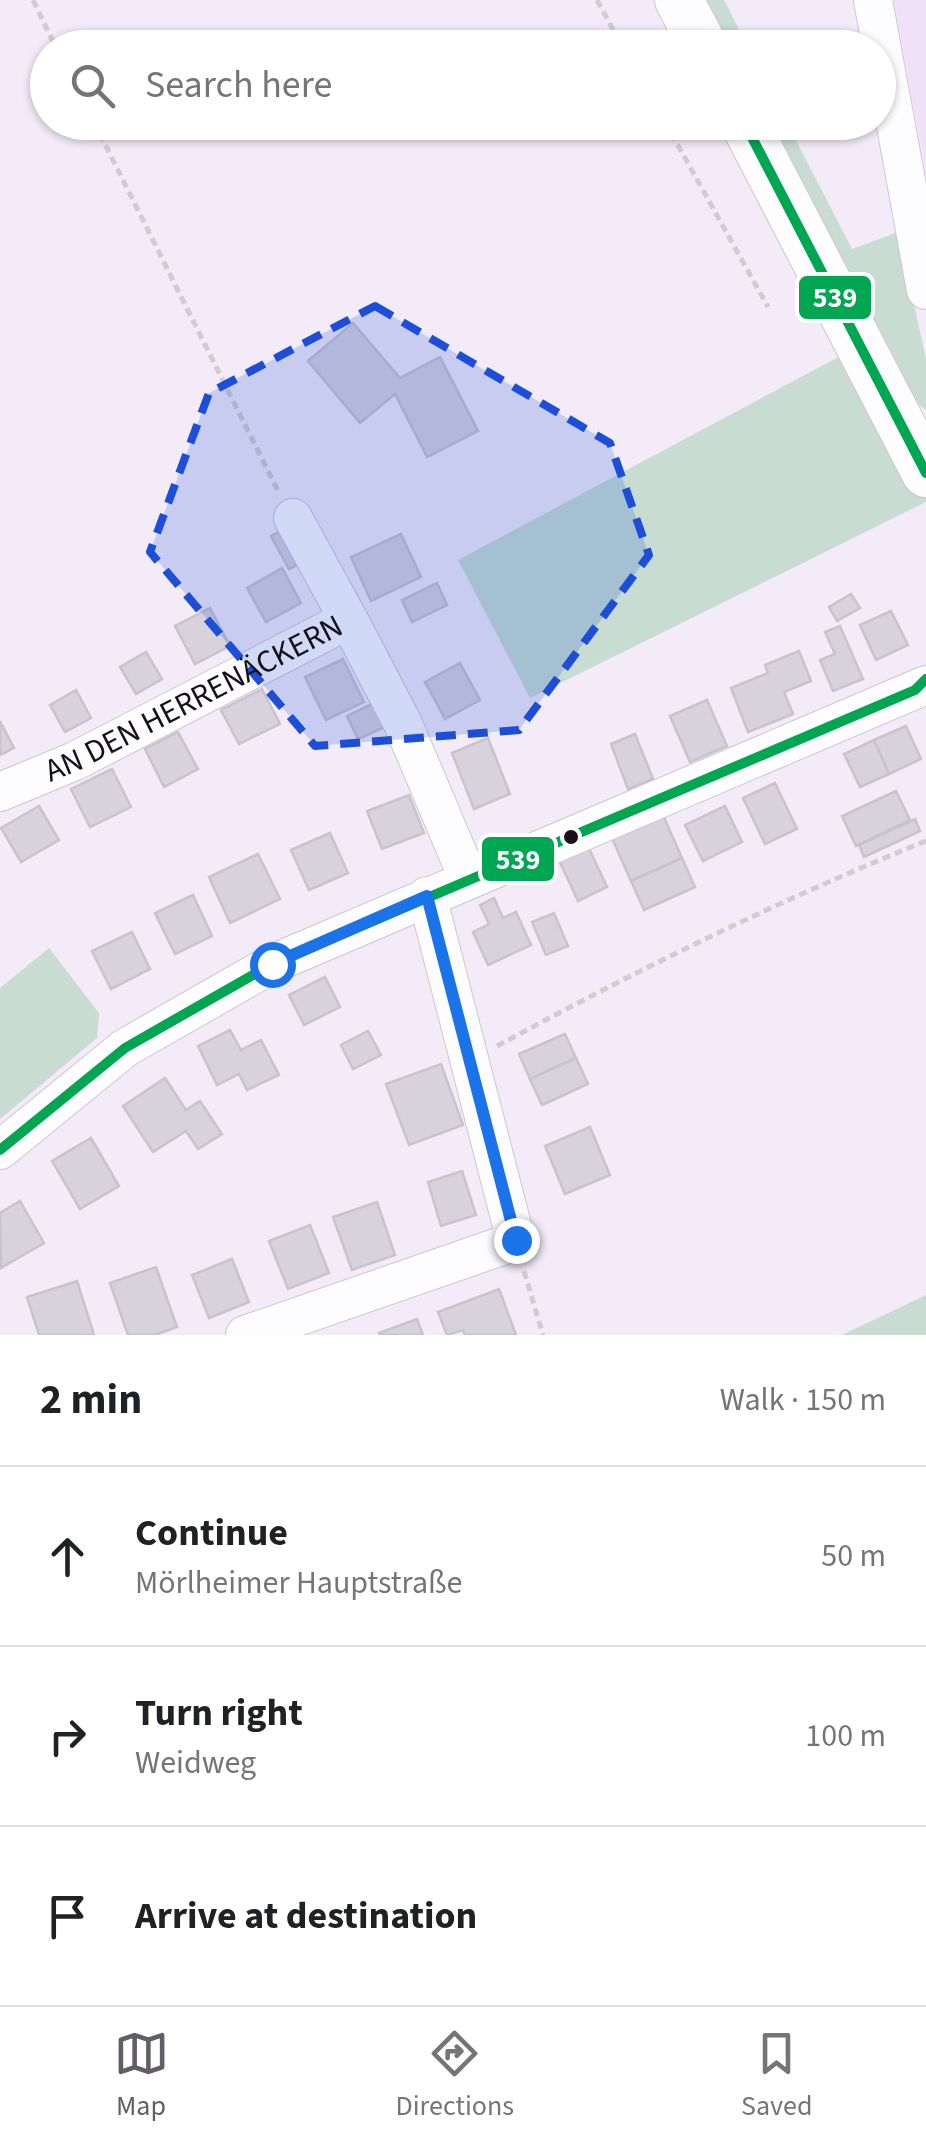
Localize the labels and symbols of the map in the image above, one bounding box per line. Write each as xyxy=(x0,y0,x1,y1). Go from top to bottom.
line badge: 539 xyxy=(797,274,873,321)
text: 539 xyxy=(813,278,857,318)
street label: AN DEN HERRENÄCKERN xyxy=(38,603,351,794)
unlabelled marker xyxy=(561,827,581,847)
line badge: 539 xyxy=(480,835,556,883)
text: 539 xyxy=(496,840,540,880)
route start xyxy=(250,942,296,988)
route end xyxy=(494,1218,540,1264)

